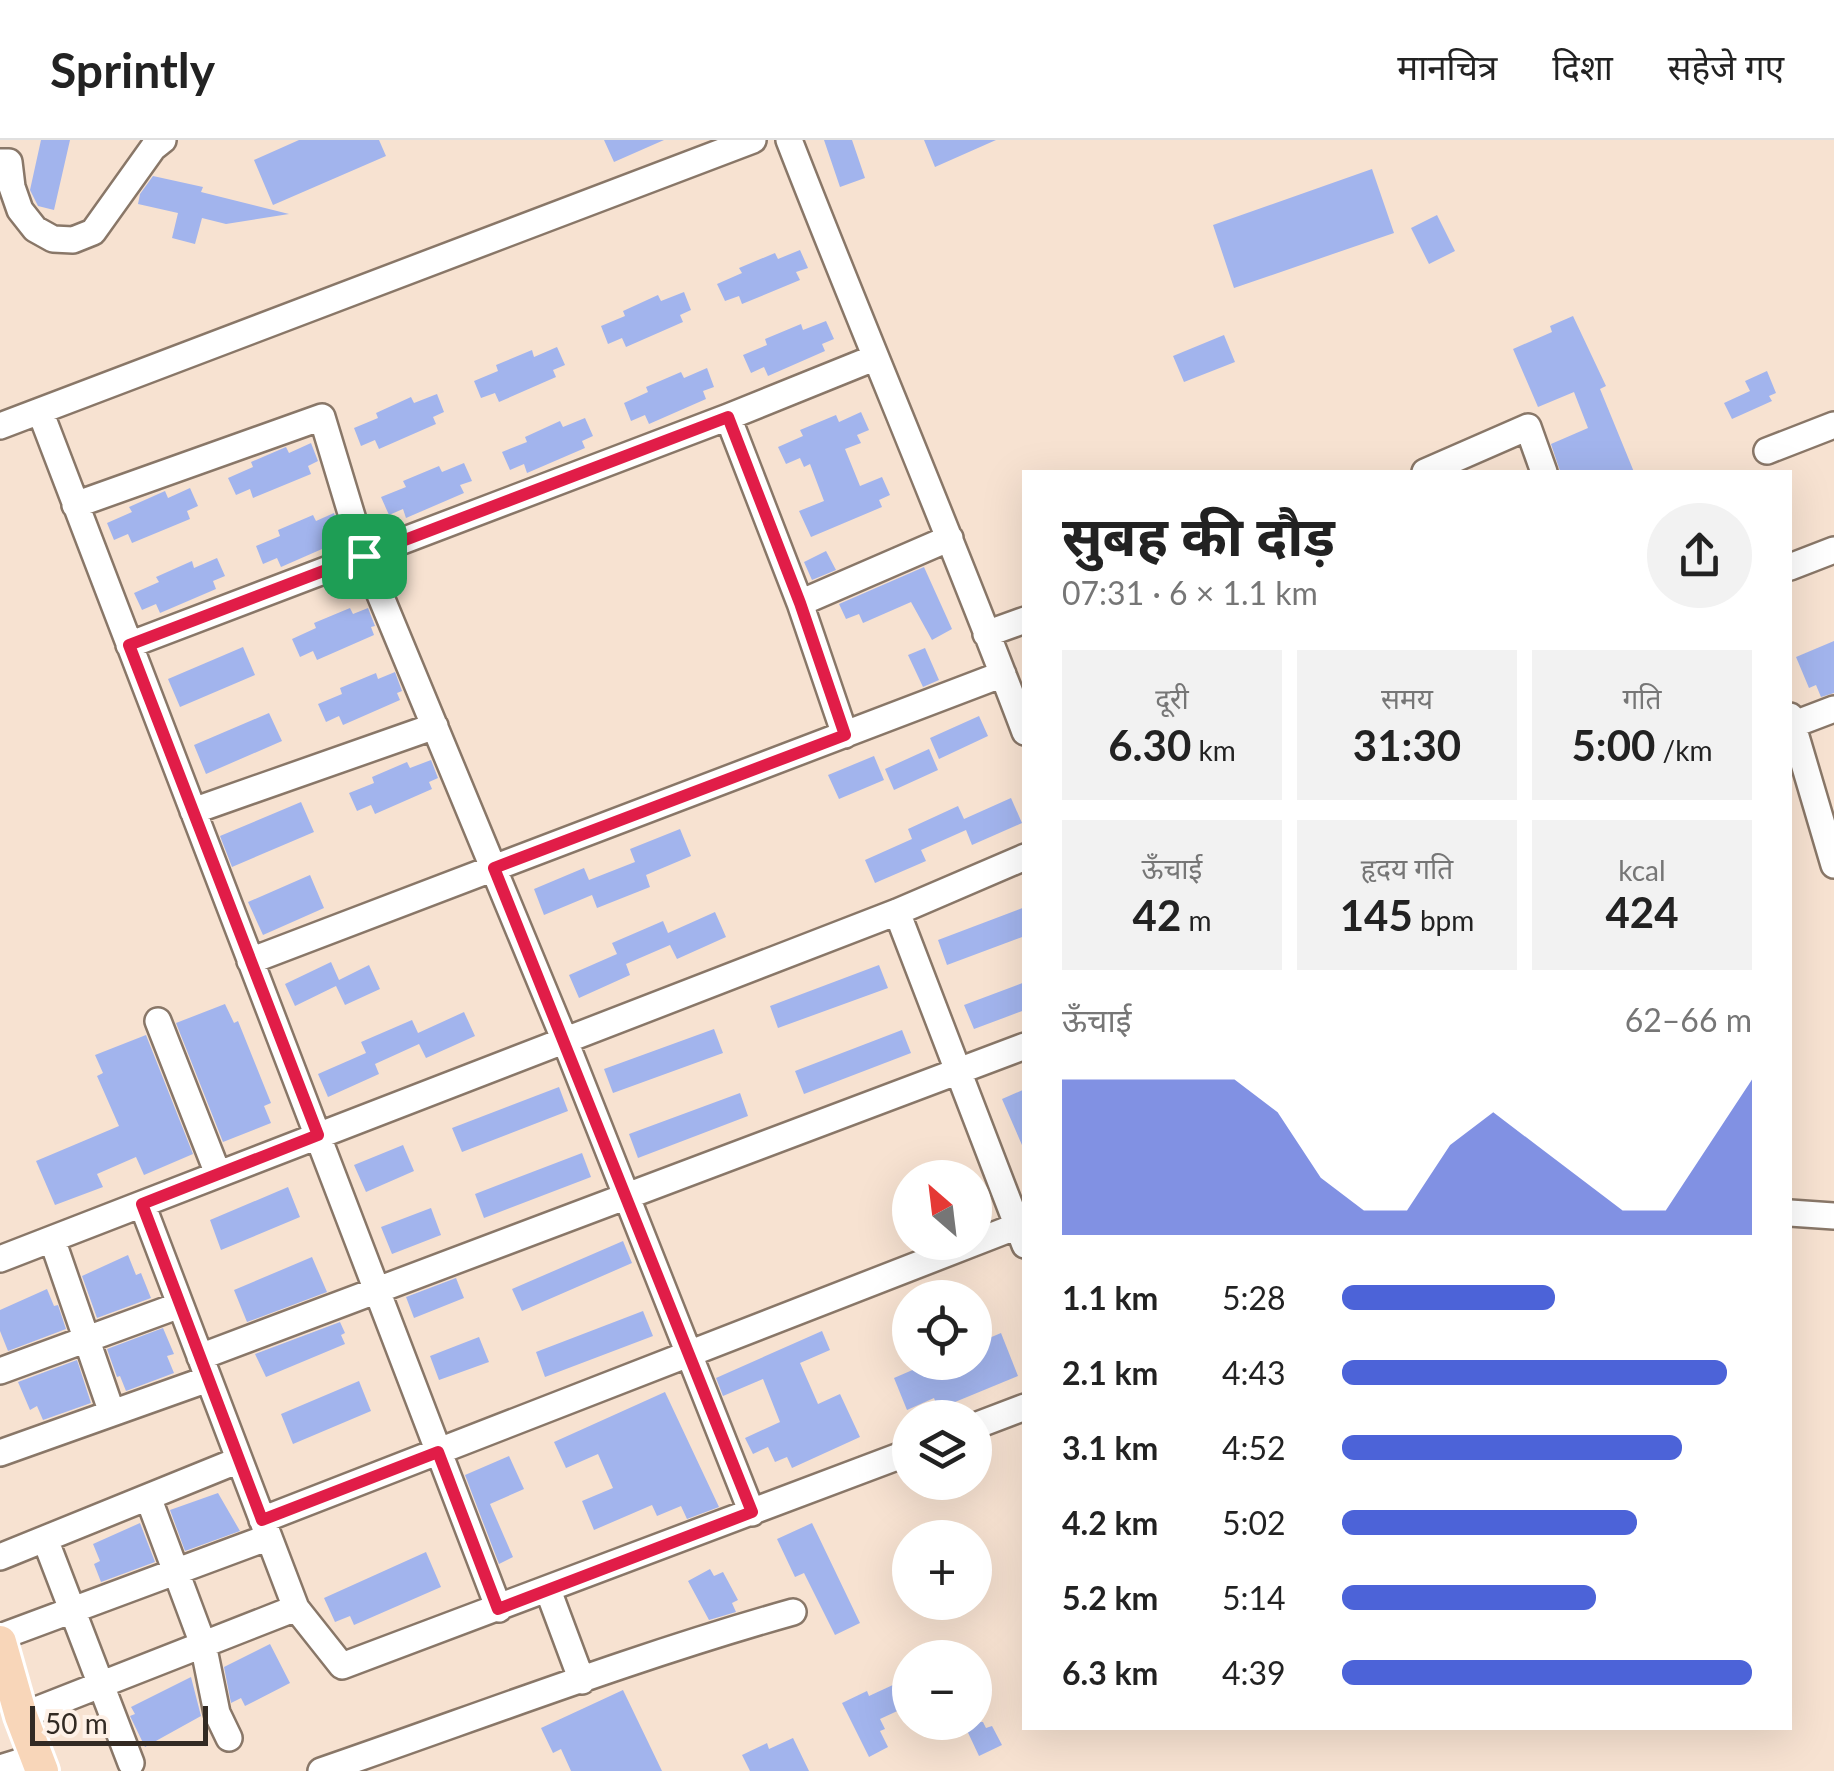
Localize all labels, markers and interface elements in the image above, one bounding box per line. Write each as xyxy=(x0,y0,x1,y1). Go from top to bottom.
text: Sprintly xyxy=(50,41,215,98)
text: मानचित्र xyxy=(1397,45,1497,87)
text: दिशा xyxy=(1552,45,1613,87)
text: सहेजे गए xyxy=(1668,45,1784,87)
text: सुबह की दौड़ xyxy=(1062,502,1335,568)
button: share xyxy=(1647,503,1752,608)
pin xyxy=(322,514,407,599)
icon: arrive xyxy=(337,529,392,584)
text: 07:31 · 6 × 1.1 km xyxy=(1062,573,1318,612)
text: दूरी xyxy=(1155,681,1189,715)
text: समय xyxy=(1381,681,1433,715)
text: गति xyxy=(1623,681,1661,715)
text: 6.30 xyxy=(1108,720,1191,770)
text: 31:30 xyxy=(1353,720,1461,770)
text: 5:00 xyxy=(1572,720,1655,770)
text: km xyxy=(1191,733,1236,767)
text: /km xyxy=(1655,733,1712,767)
text: ऊँचाई xyxy=(1142,851,1202,885)
text: हृदय गति xyxy=(1361,851,1453,885)
text: kcal xyxy=(1618,853,1666,887)
text: 424 xyxy=(1605,887,1679,937)
text: 42 xyxy=(1133,890,1181,940)
text: 145 xyxy=(1340,890,1413,940)
text: m xyxy=(1181,903,1211,937)
text: bpm xyxy=(1413,903,1474,937)
text: ऊँचाई xyxy=(1062,1000,1131,1039)
text: 62–66 m xyxy=(1625,1000,1752,1039)
north arrow xyxy=(892,1160,992,1260)
map controls xyxy=(892,1160,992,1740)
text: 1.1 km xyxy=(1062,1278,1158,1317)
text: 5:28 xyxy=(1222,1278,1286,1317)
button: locate xyxy=(892,1280,992,1380)
text: 2.1 km xyxy=(1062,1353,1158,1392)
text: 4:43 xyxy=(1222,1353,1286,1392)
button: layers xyxy=(892,1400,992,1500)
text: 3.1 km xyxy=(1062,1428,1158,1467)
text: 4:52 xyxy=(1222,1428,1286,1467)
text: 4.2 km xyxy=(1062,1503,1158,1542)
text: 5:02 xyxy=(1222,1503,1286,1542)
button: + xyxy=(892,1520,992,1620)
text: 5.2 km xyxy=(1062,1578,1158,1617)
text: 5:14 xyxy=(1222,1578,1286,1617)
button: − xyxy=(892,1640,992,1740)
text: 6.3 km xyxy=(1062,1653,1158,1692)
text: 4:39 xyxy=(1222,1653,1286,1692)
scale bar xyxy=(30,1701,208,1746)
text: 50 m xyxy=(45,1706,108,1740)

